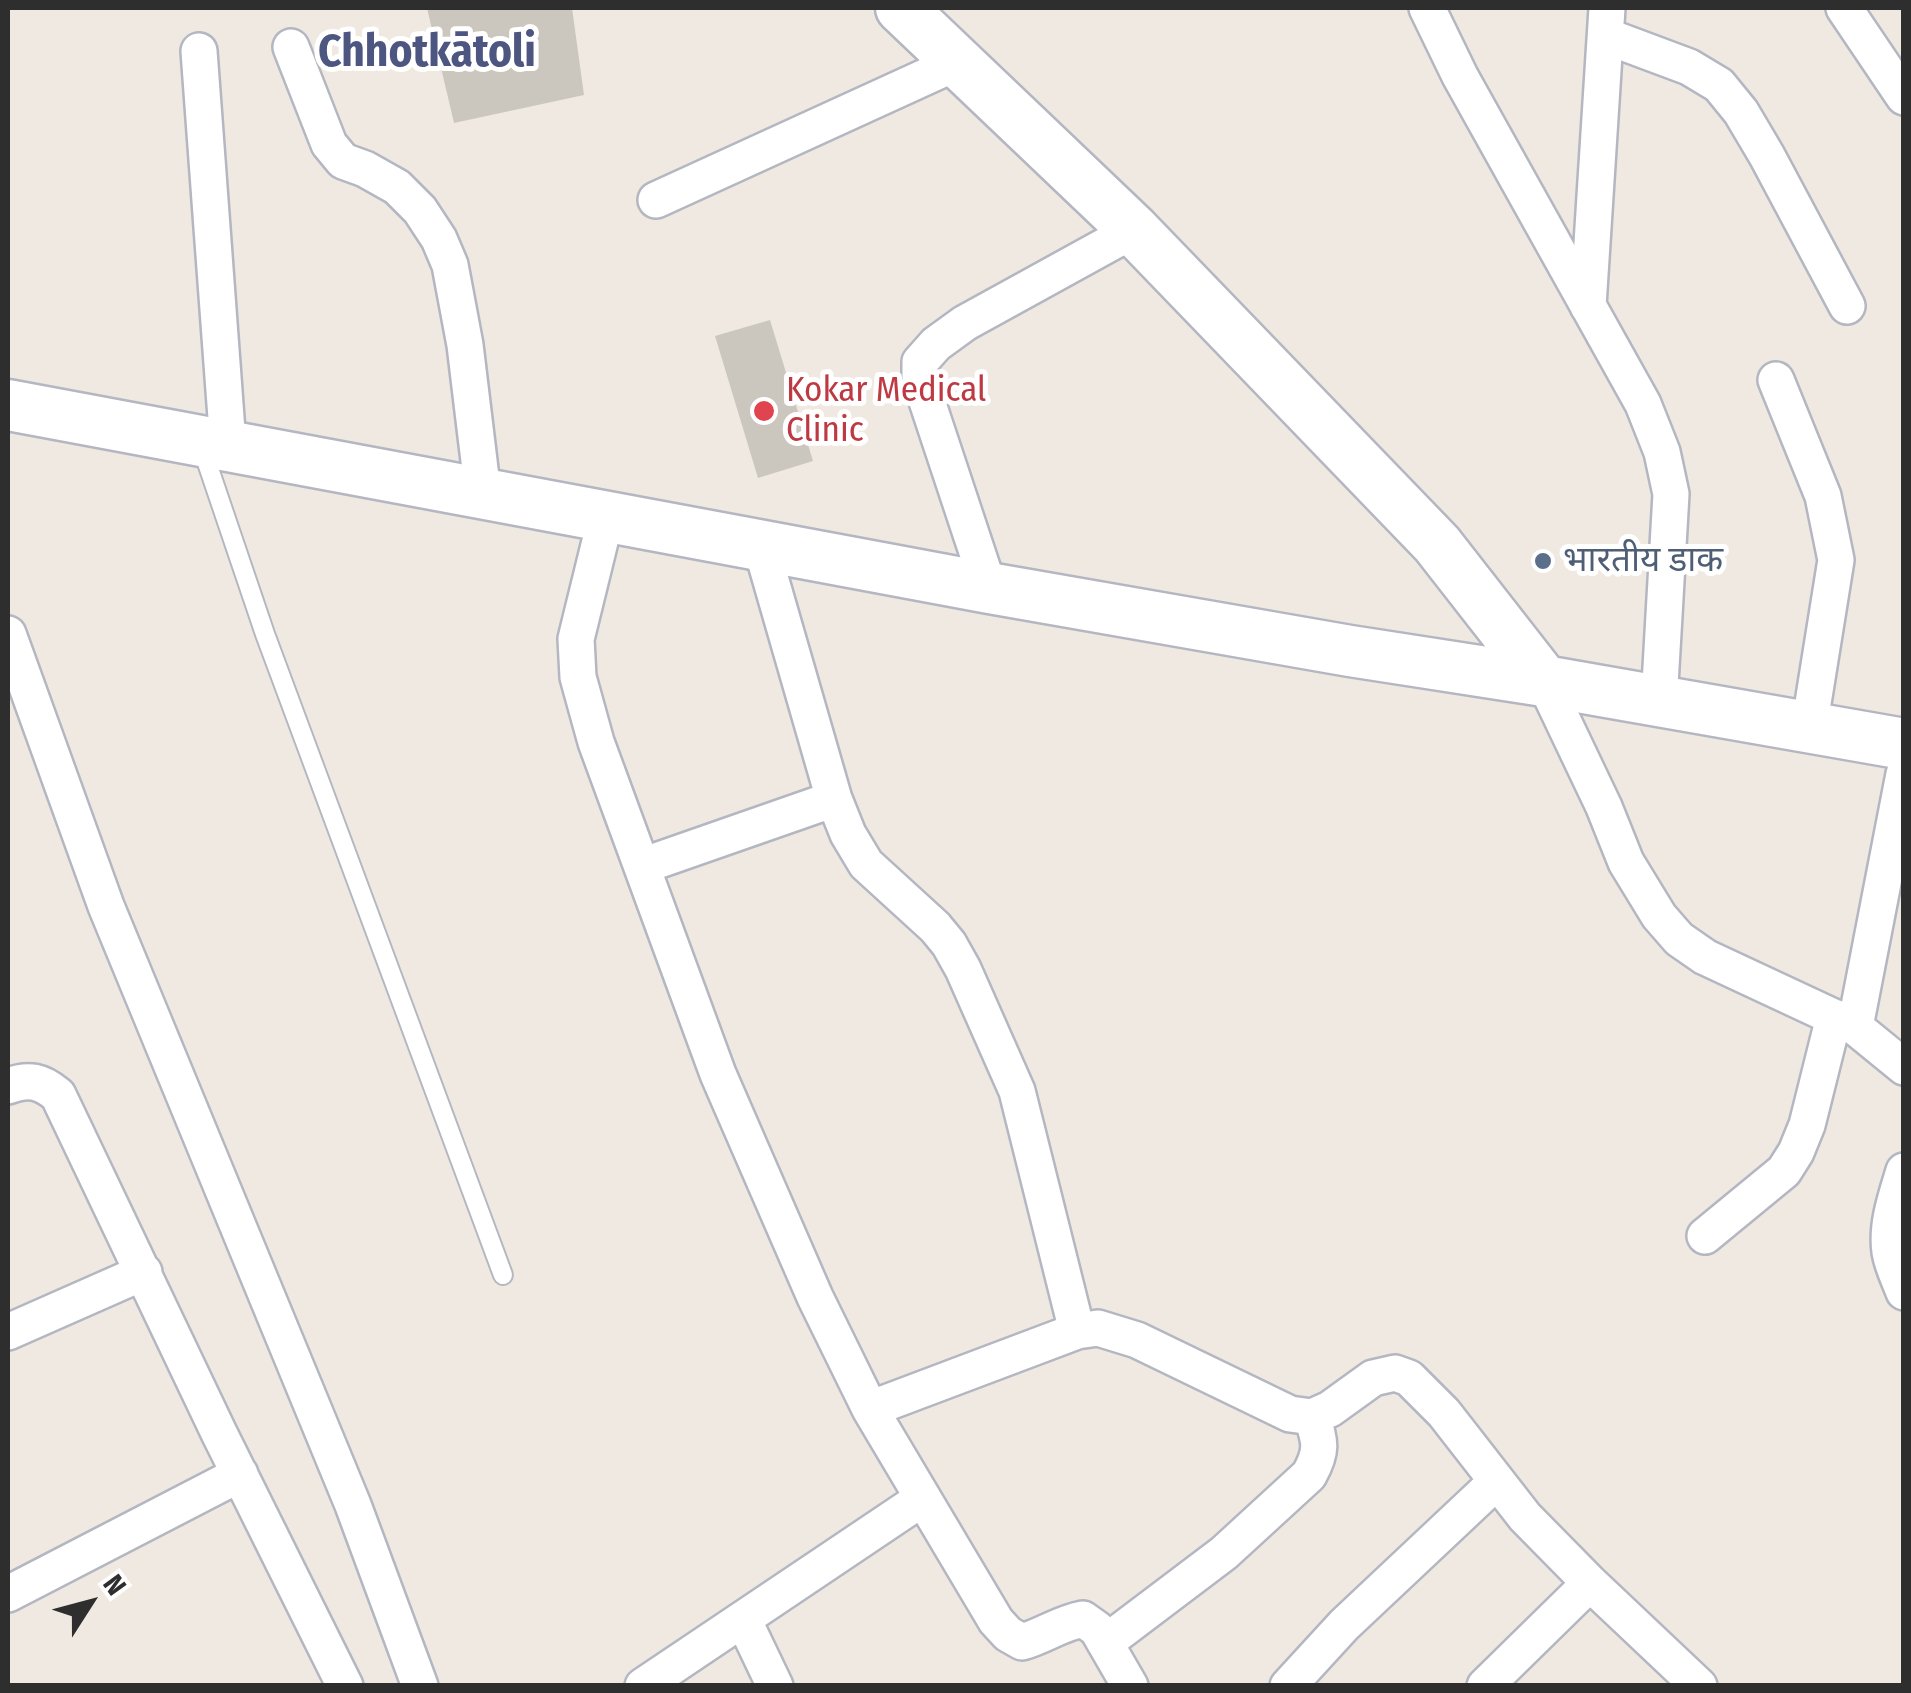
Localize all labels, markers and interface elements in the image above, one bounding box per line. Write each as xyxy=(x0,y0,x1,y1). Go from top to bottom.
district label: Chhotkātoli xyxy=(318,26,536,80)
place label: Kokar Medical Clinic xyxy=(786,370,986,452)
marker: Kokar Medical Clinic xyxy=(751,398,777,424)
place label: भारतीय डाक xyxy=(1563,540,1723,582)
marker: भारतीय डाक xyxy=(1532,550,1554,572)
north arrow xyxy=(40,1553,140,1653)
text: N xyxy=(96,1569,133,1602)

